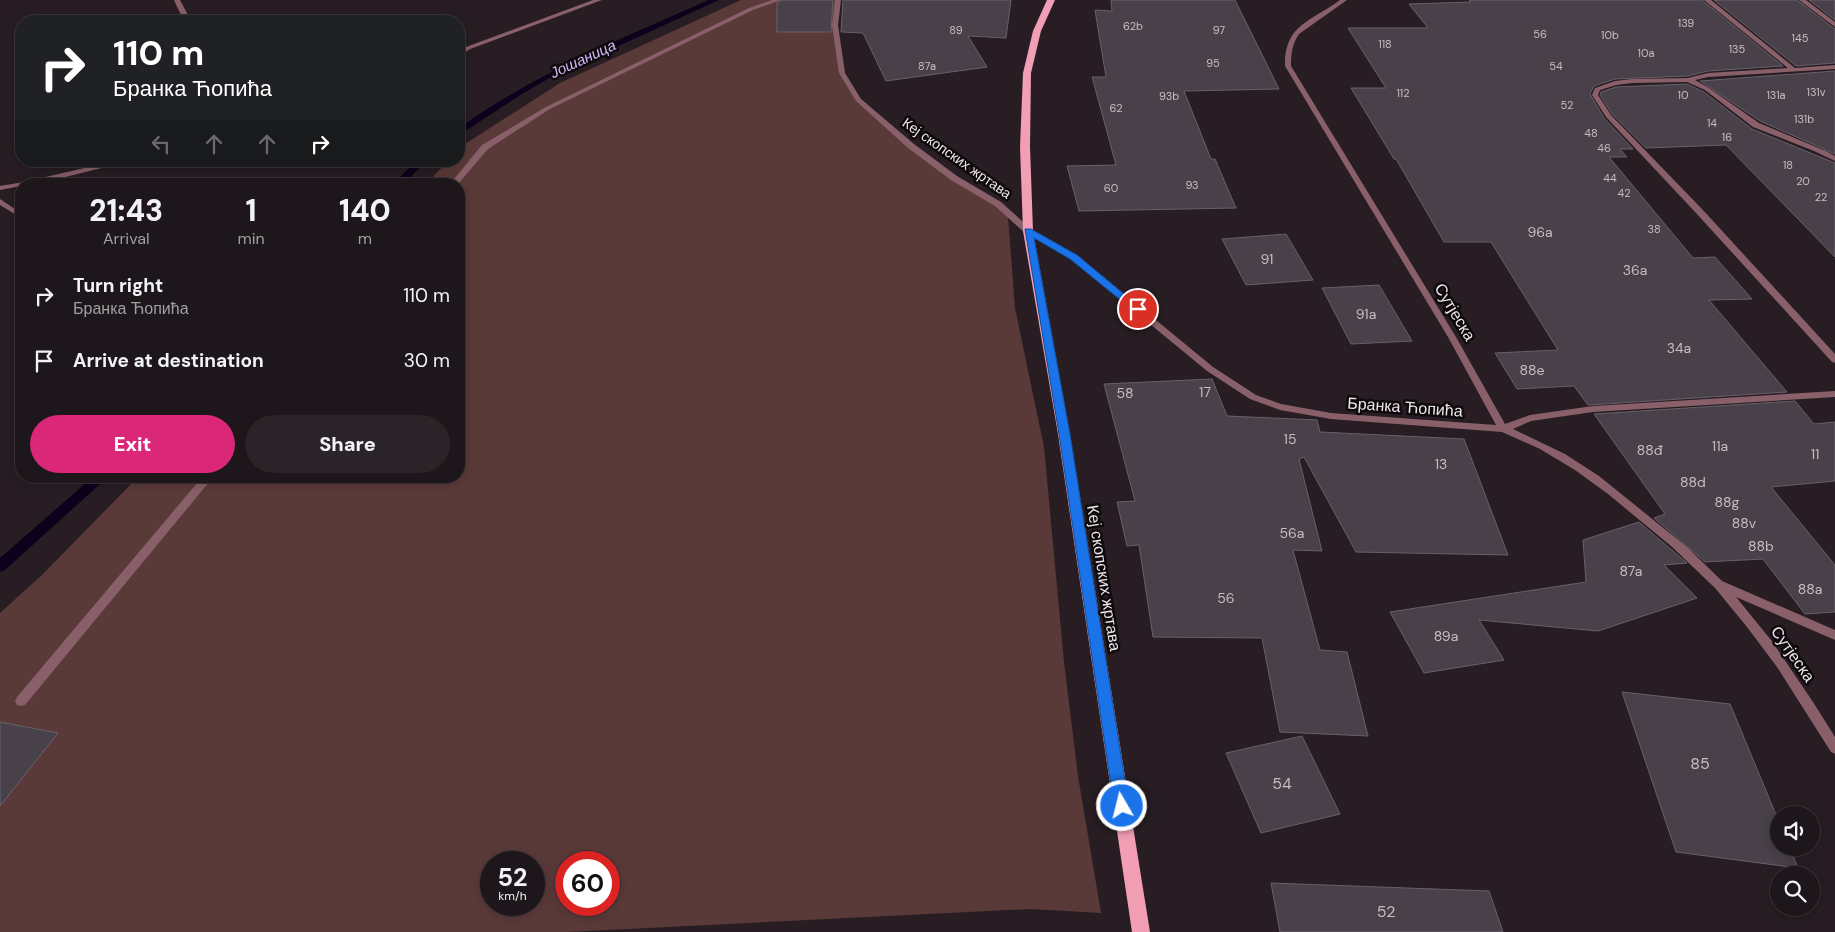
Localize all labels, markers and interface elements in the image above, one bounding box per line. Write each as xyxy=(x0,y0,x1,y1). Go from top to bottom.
house number: 139 xyxy=(1678,16,1694,30)
house number: 62b xyxy=(1123,19,1143,33)
house number: 89 xyxy=(949,23,963,37)
house number: 97 xyxy=(1213,23,1225,37)
house number: 56 xyxy=(1533,27,1547,41)
house number: 10b xyxy=(1601,28,1619,42)
text: 110 m xyxy=(113,30,204,76)
house number: 145 xyxy=(1792,31,1809,45)
icon: right xyxy=(30,35,95,100)
water label: Јошаница xyxy=(546,35,619,83)
house number: 118 xyxy=(1378,37,1392,51)
house number: 135 xyxy=(1729,42,1746,56)
house number: 10a xyxy=(1638,46,1654,60)
house number: 95 xyxy=(1206,56,1220,70)
house number: 87a xyxy=(918,59,936,73)
house number: 54 xyxy=(1549,59,1563,73)
text: Бранка Ћопића xyxy=(113,74,272,103)
house number: 131v xyxy=(1807,85,1826,99)
house number: 112 xyxy=(1396,86,1410,100)
house number: 10 xyxy=(1678,88,1688,102)
house number: 131a xyxy=(1766,88,1786,102)
house number: 93b xyxy=(1159,89,1179,103)
house number: 52 xyxy=(1561,98,1573,112)
house number: 62 xyxy=(1110,101,1122,115)
house number: 131b xyxy=(1794,112,1814,126)
street label: Кеј скопских жртава xyxy=(899,114,1015,203)
house number: 14 xyxy=(1707,116,1717,130)
house number: 48 xyxy=(1584,126,1598,140)
icon: left xyxy=(147,130,175,158)
icon: ahead xyxy=(200,130,228,158)
icon: ahead xyxy=(253,130,281,158)
icon: right xyxy=(306,130,334,158)
house number: 16 xyxy=(1722,130,1732,144)
house number: 46 xyxy=(1597,141,1611,155)
house number: 18 xyxy=(1783,158,1793,172)
house number: 44 xyxy=(1603,171,1617,185)
house number: 20 xyxy=(1796,174,1810,188)
house number: 93 xyxy=(1185,178,1199,192)
house number: 60 xyxy=(1104,181,1118,195)
house number: 42 xyxy=(1617,186,1631,200)
house number: 22 xyxy=(1815,190,1827,204)
text: 21:43 xyxy=(89,191,163,230)
text: 1 xyxy=(245,191,257,230)
text: 140 xyxy=(339,191,391,230)
house number: 38 xyxy=(1647,222,1661,236)
house number: 96a xyxy=(1527,223,1553,241)
text: Arrival xyxy=(103,228,150,249)
text: min xyxy=(237,228,265,249)
text: m xyxy=(358,228,372,249)
house number: 91 xyxy=(1261,250,1273,268)
house number: 36a xyxy=(1623,261,1647,279)
text: Turn right xyxy=(73,273,163,298)
street label: Сутјеска xyxy=(1430,279,1480,345)
icon: right xyxy=(30,282,58,310)
text: 110 m xyxy=(403,283,450,308)
pin xyxy=(1117,288,1159,330)
icon: arrive xyxy=(1124,295,1152,323)
text: Бранка Ћопића xyxy=(73,298,189,319)
house number: 91a xyxy=(1356,305,1376,323)
house number: 34a xyxy=(1667,339,1691,357)
icon: arrive xyxy=(30,347,58,375)
text: Arrive at destination xyxy=(73,348,264,373)
text: 30 m xyxy=(404,348,450,373)
house number: 88e xyxy=(1520,361,1545,379)
house number: 17 xyxy=(1199,383,1211,401)
house number: 58 xyxy=(1116,384,1134,402)
street label: Бранка Ћопића xyxy=(1347,392,1463,422)
button: Exit xyxy=(30,415,235,473)
button: Share xyxy=(245,415,450,473)
house number: 15 xyxy=(1284,430,1296,448)
house number: 11a xyxy=(1712,437,1728,455)
house number: 88đ xyxy=(1637,441,1663,459)
house number: 11 xyxy=(1811,445,1819,463)
house number: 13 xyxy=(1435,455,1447,473)
house number: 88d xyxy=(1680,473,1706,491)
house number: 88g xyxy=(1715,493,1740,511)
street label: Кеј скопских жртава xyxy=(1082,504,1126,653)
house number: 88v xyxy=(1732,514,1757,532)
house number: 56a xyxy=(1280,524,1304,542)
house number: 88b xyxy=(1748,537,1774,555)
house number: 87a xyxy=(1620,562,1642,580)
house number: 88a xyxy=(1798,580,1822,598)
house number: 56 xyxy=(1217,589,1235,607)
street label: Сутјеска xyxy=(1766,622,1820,686)
house number: 89a xyxy=(1434,627,1458,645)
house number: 85 xyxy=(1690,753,1710,774)
house number: 54 xyxy=(1272,773,1292,794)
position arrow xyxy=(1095,779,1147,831)
map controls xyxy=(1770,806,1820,916)
button: sound xyxy=(1770,806,1820,856)
speed limit sign: 60 xyxy=(555,851,620,916)
text: 52 xyxy=(498,861,527,894)
button: search xyxy=(1770,866,1820,916)
text: km/h xyxy=(498,888,527,904)
house number: 52 xyxy=(1377,901,1395,922)

